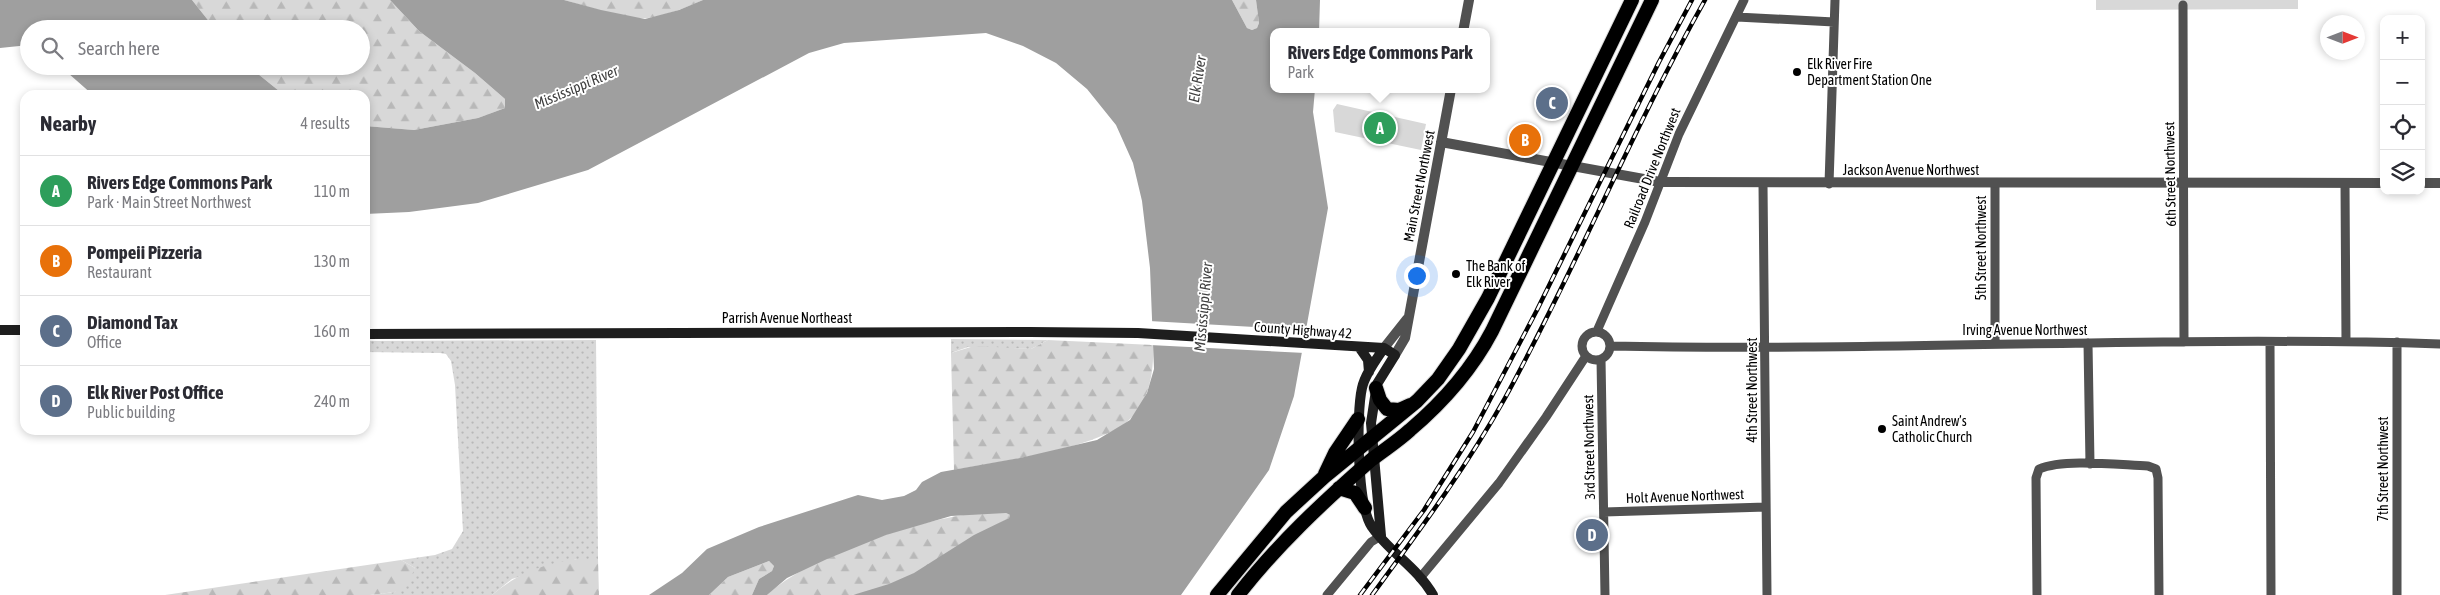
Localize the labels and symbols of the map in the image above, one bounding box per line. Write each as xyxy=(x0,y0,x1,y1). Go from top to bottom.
north arrow xyxy=(2320,15,2365,60)
water label: Elk River xyxy=(1185,54,1209,104)
place label: Elk River Fire Department Station One xyxy=(1807,56,1932,88)
water label: Mississippi River xyxy=(531,61,621,112)
marker: Elk River Fire Department Station One xyxy=(1791,66,1803,78)
pin: C xyxy=(1536,84,1568,122)
street label: Railroad Drive Northwest xyxy=(1621,105,1683,231)
pin: A xyxy=(1364,109,1396,147)
pin: B xyxy=(1509,121,1541,159)
street label: 6th Street Northwest xyxy=(2161,121,2179,227)
street label: Main Street Northwest xyxy=(1400,129,1438,243)
street label: Jackson Avenue Northwest xyxy=(1843,162,1979,178)
street label: 5th Street Northwest xyxy=(1973,195,1989,301)
place label: The Bank of Elk River xyxy=(1466,258,1526,290)
water label: Mississippi River xyxy=(1191,261,1215,352)
your location xyxy=(1404,263,1430,289)
marker: The Bank of Elk River xyxy=(1450,268,1462,280)
street label: Parrish Avenue Northeast xyxy=(722,310,852,326)
street label: County Highway 42 xyxy=(1254,319,1352,341)
street label: Irving Avenue Northwest xyxy=(1962,322,2088,338)
street label: 4th Street Northwest xyxy=(1744,337,1760,443)
street label: 3rd Street Northwest xyxy=(1580,394,1598,500)
place label: Saint Andrew’s Catholic Church xyxy=(1892,413,1972,445)
street label: 7th Street Northwest xyxy=(2375,416,2391,522)
marker: Saint Andrew’s Catholic Church xyxy=(1876,423,1888,435)
street label: Holt Avenue Northwest xyxy=(1626,486,1744,506)
pin: D xyxy=(1576,516,1608,554)

